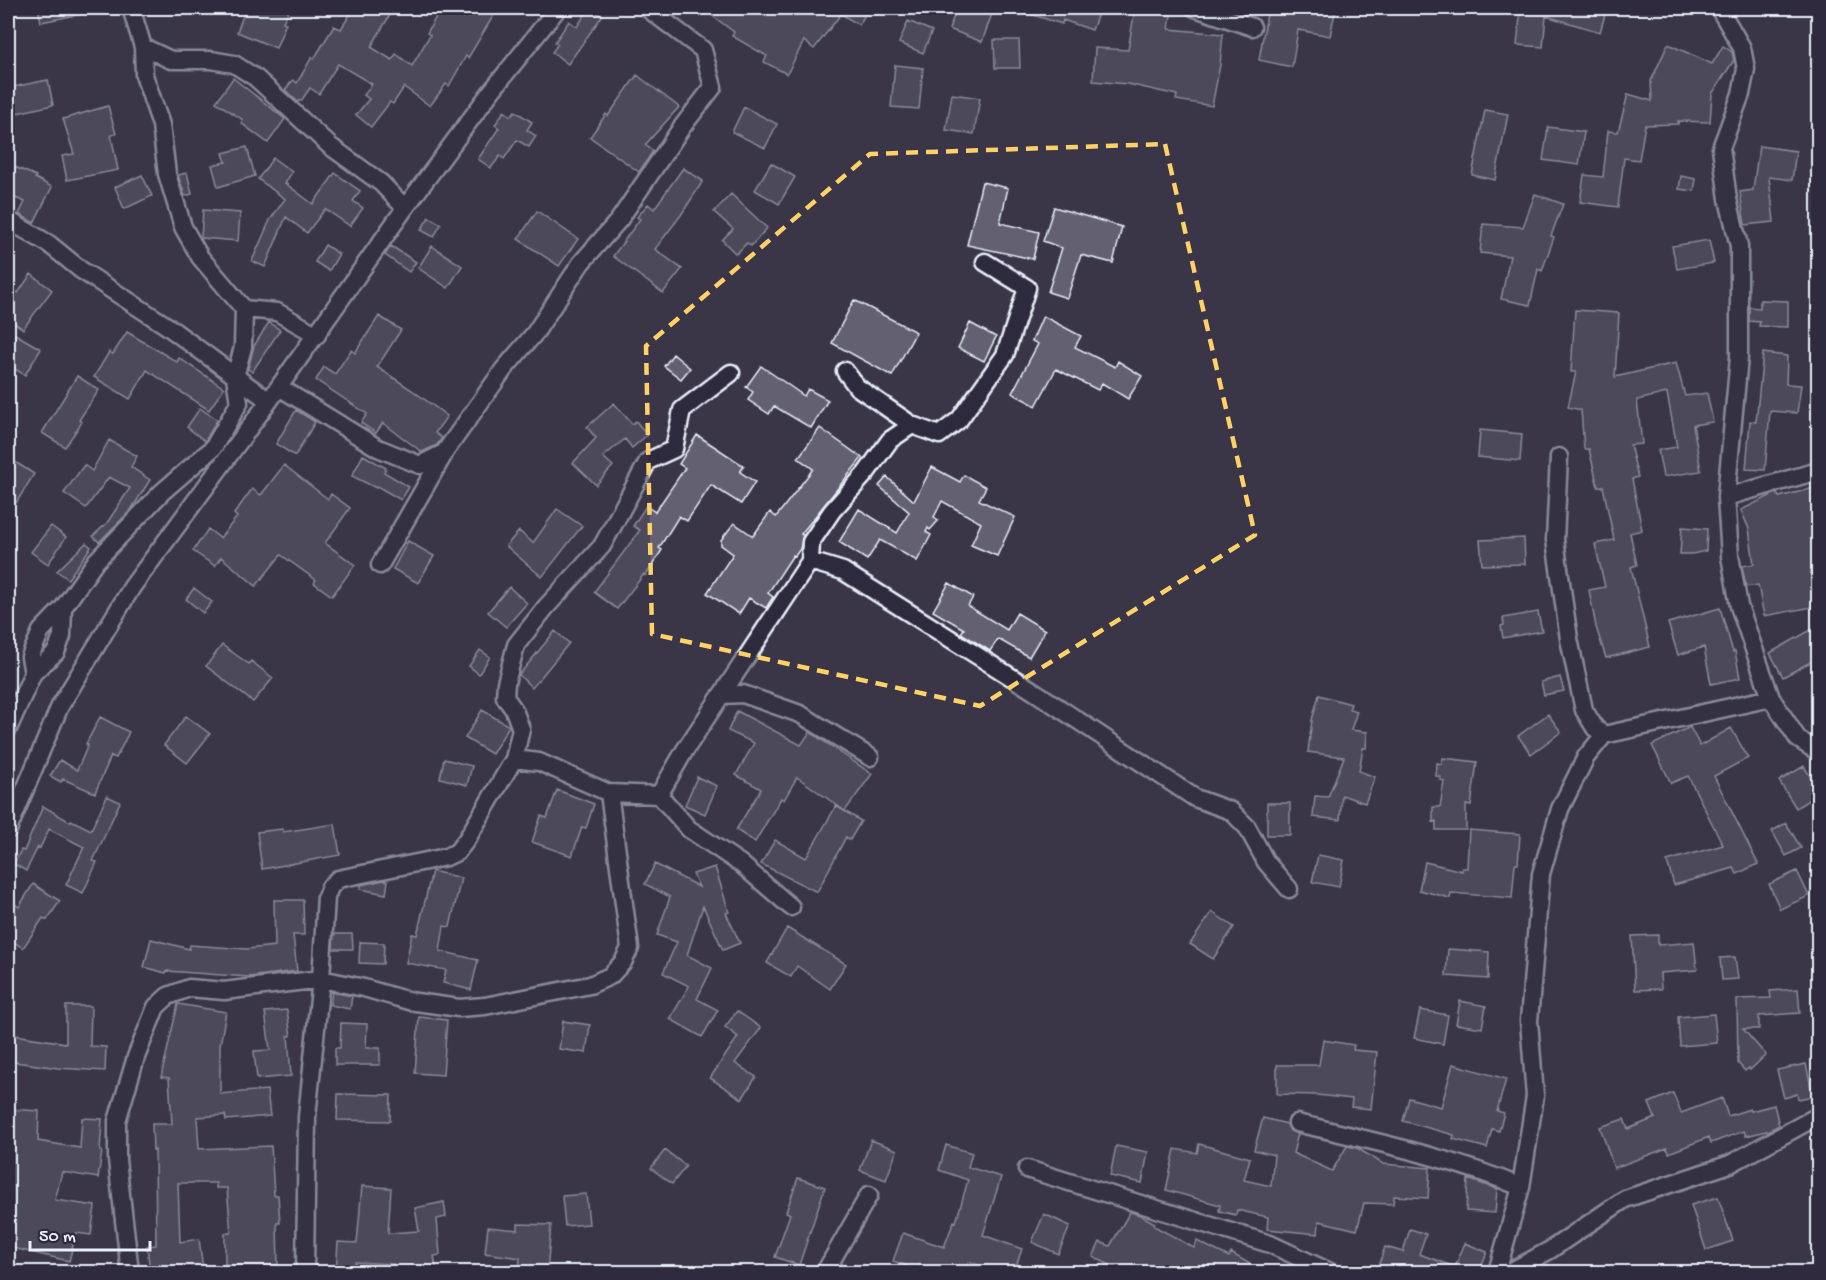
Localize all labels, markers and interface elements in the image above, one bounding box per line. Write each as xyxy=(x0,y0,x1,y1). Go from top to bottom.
scale bar xyxy=(30,1214,150,1252)
text: 50 m xyxy=(39,1227,76,1248)

